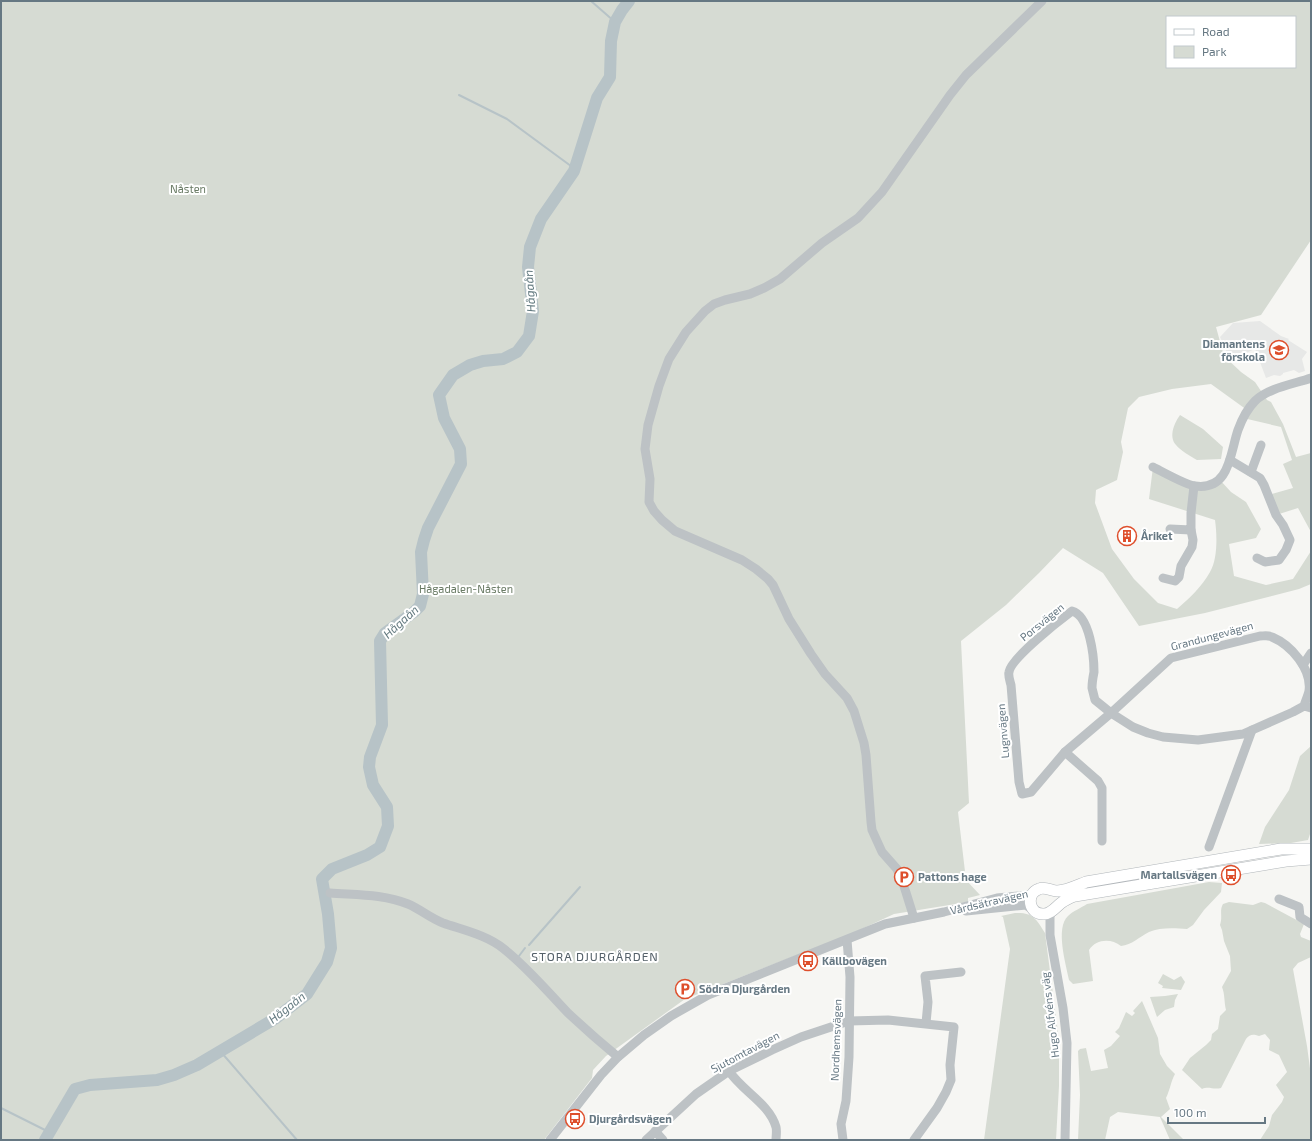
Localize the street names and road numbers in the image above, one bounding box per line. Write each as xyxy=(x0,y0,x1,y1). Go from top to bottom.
street label: Porsvägen xyxy=(1017,600,1066,643)
street label: Grandungevägen xyxy=(1169,618,1255,653)
street label: Lugnvägen xyxy=(994,703,1011,759)
street label: Vårdsätravägen xyxy=(949,886,1029,917)
street label: Hugo Alfvéns väg xyxy=(1038,971,1061,1059)
street label: Nordhemsvägen xyxy=(828,999,843,1081)
street label: Sjutomtavägen xyxy=(708,1028,782,1076)

